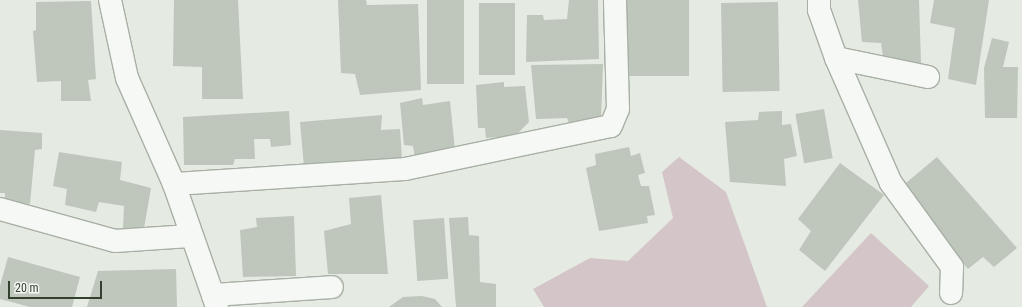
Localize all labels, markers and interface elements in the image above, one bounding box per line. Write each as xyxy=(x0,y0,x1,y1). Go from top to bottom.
scale bar xyxy=(10,273,104,299)
text: 20 m xyxy=(15,281,39,295)

